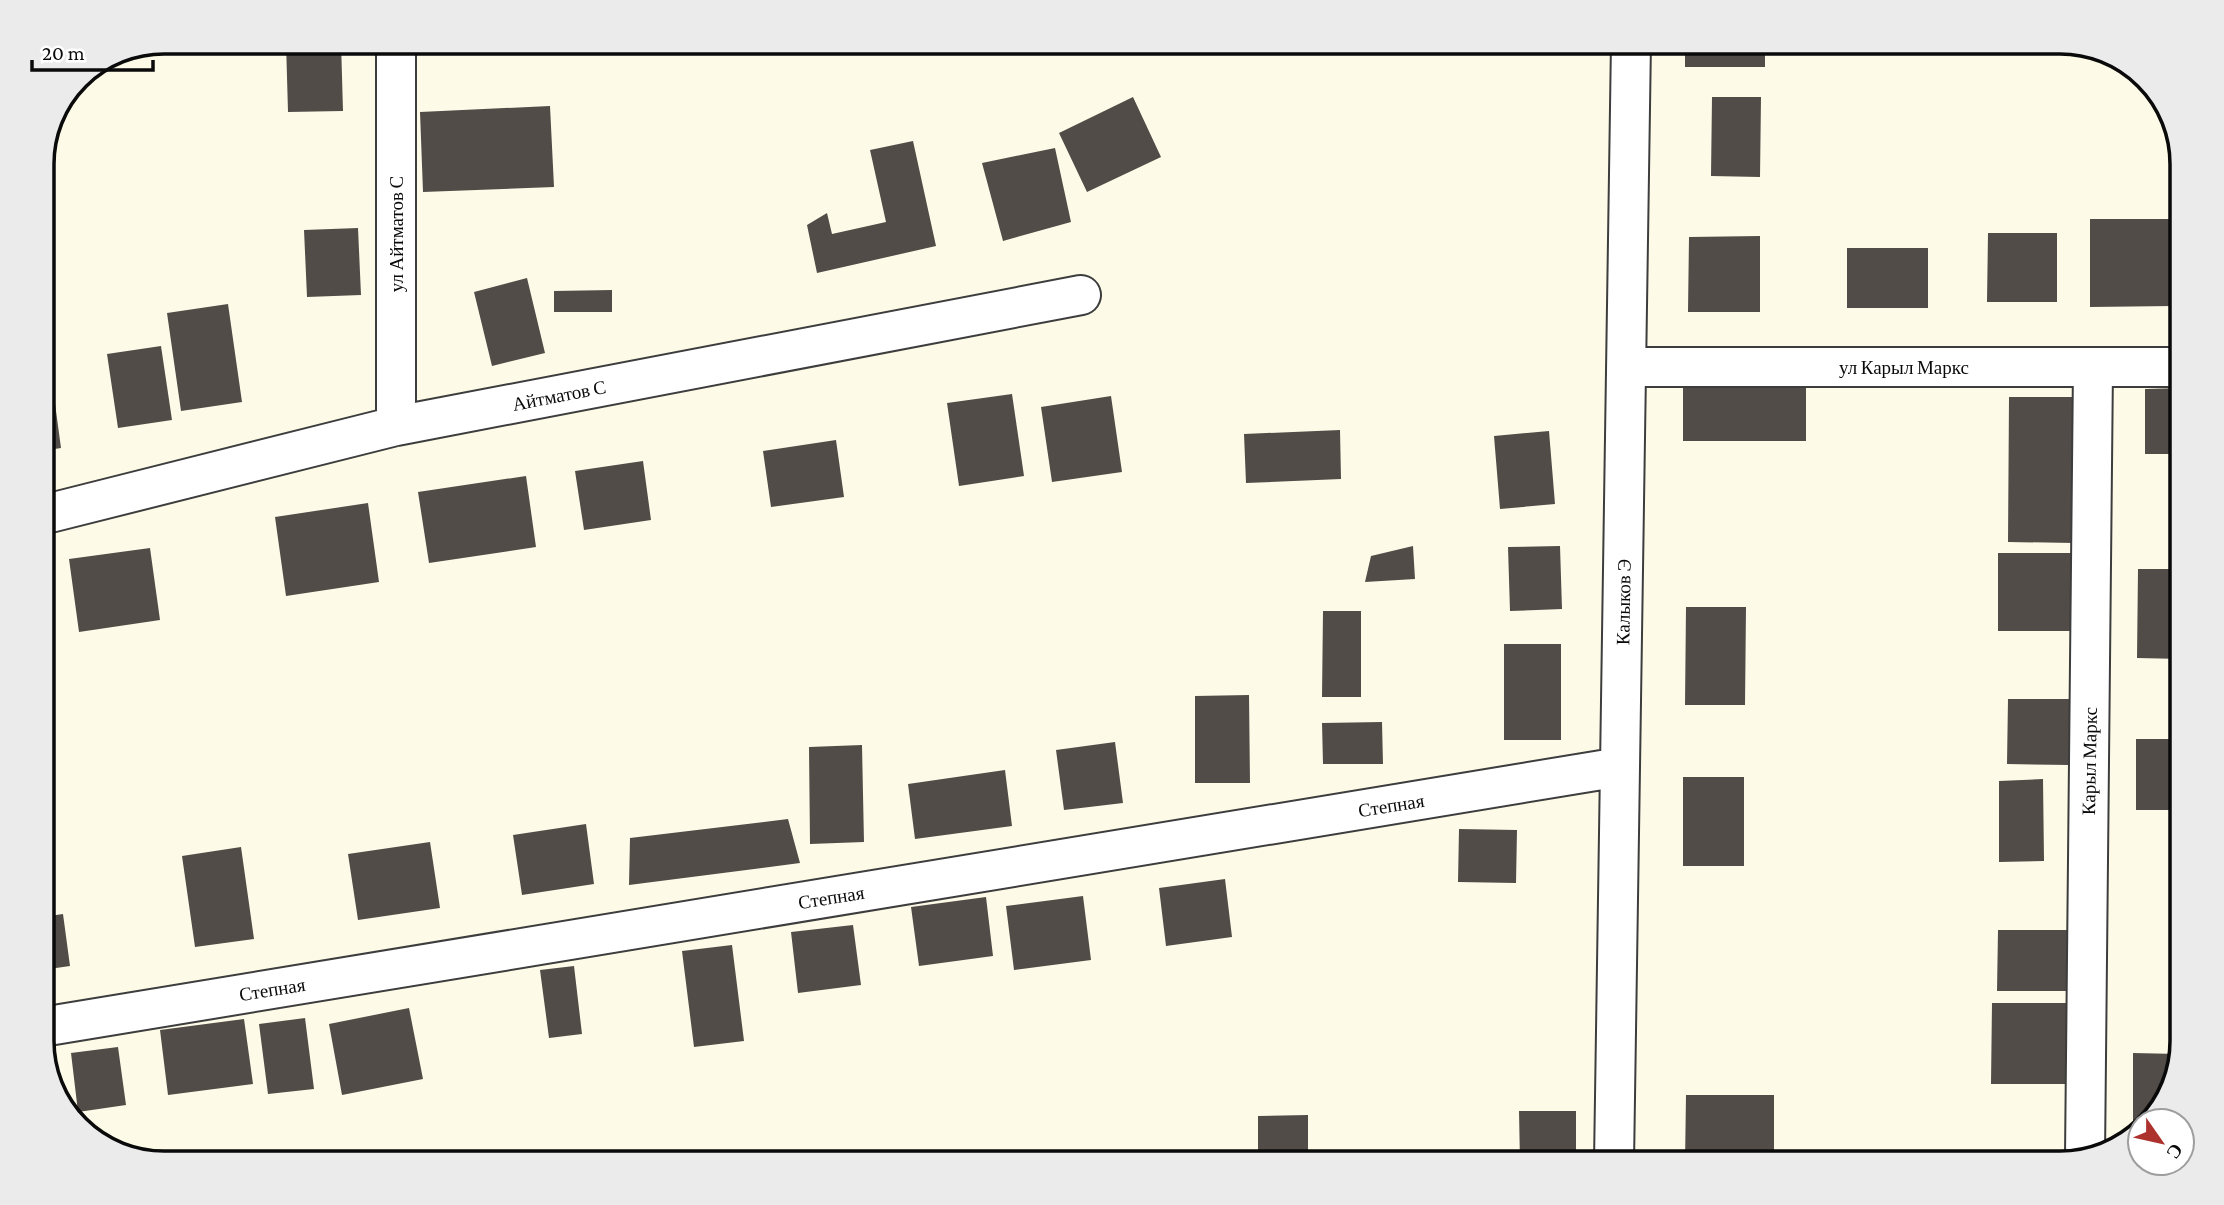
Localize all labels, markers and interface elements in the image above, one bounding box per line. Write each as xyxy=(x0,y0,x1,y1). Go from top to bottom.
scale bar xyxy=(32,28,152,72)
text: 20 m xyxy=(42,41,85,65)
street label: ул Айтматов С xyxy=(386,176,407,292)
street label: ул Карыл Маркс xyxy=(1839,357,1969,378)
street label: Айтматов С xyxy=(511,376,608,415)
street label: Калыков Э xyxy=(1612,559,1635,645)
street label: Карыл Маркс xyxy=(2078,707,2101,815)
street label: Степная xyxy=(1357,790,1426,821)
street label: Степная xyxy=(797,882,866,913)
street label: Степная xyxy=(238,974,307,1005)
north arrow xyxy=(2126,1107,2196,1177)
text: С xyxy=(2162,1140,2187,1163)

